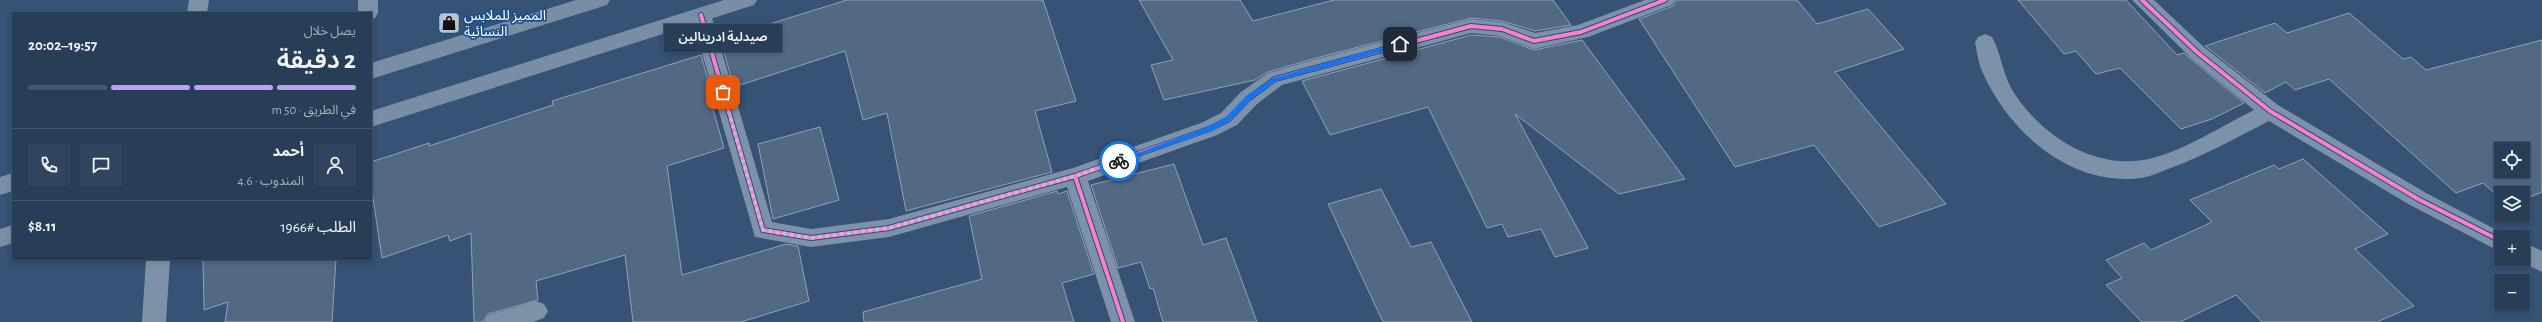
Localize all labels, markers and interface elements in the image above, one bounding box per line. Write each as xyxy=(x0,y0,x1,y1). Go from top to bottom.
place label: المميز للملابس النسائية xyxy=(464,9,546,39)
shop icon: المميز للملابس النسائية xyxy=(436,10,462,36)
callout: صيدلية ادرينالين xyxy=(664,24,782,52)
text: يصل خلال xyxy=(304,25,356,38)
pin xyxy=(1383,27,1417,61)
text: صيدلية ادرينالين xyxy=(678,31,768,44)
icon: home xyxy=(1389,33,1411,55)
text: 19:57–20:02 xyxy=(28,38,97,53)
text: 2 دقيقة xyxy=(277,47,356,73)
pin xyxy=(706,75,740,109)
icon: bag xyxy=(712,81,734,103)
text: في الطريق · 50 m xyxy=(271,104,356,117)
courier xyxy=(1099,141,1139,181)
map controls xyxy=(2494,142,2530,310)
button: locate xyxy=(2494,142,2530,178)
button: phone xyxy=(28,144,70,186)
button: chat xyxy=(80,144,122,186)
text: أحمد xyxy=(273,144,304,159)
button: person xyxy=(314,144,356,186)
icon: bike xyxy=(1108,150,1130,172)
text: المندوب · 4.6 xyxy=(237,175,304,188)
button: layers xyxy=(2494,186,2530,222)
text: $8.11 xyxy=(28,219,56,234)
text: الطلب #1966 xyxy=(280,220,356,235)
button: + xyxy=(2494,230,2530,266)
button: − xyxy=(2494,274,2530,310)

